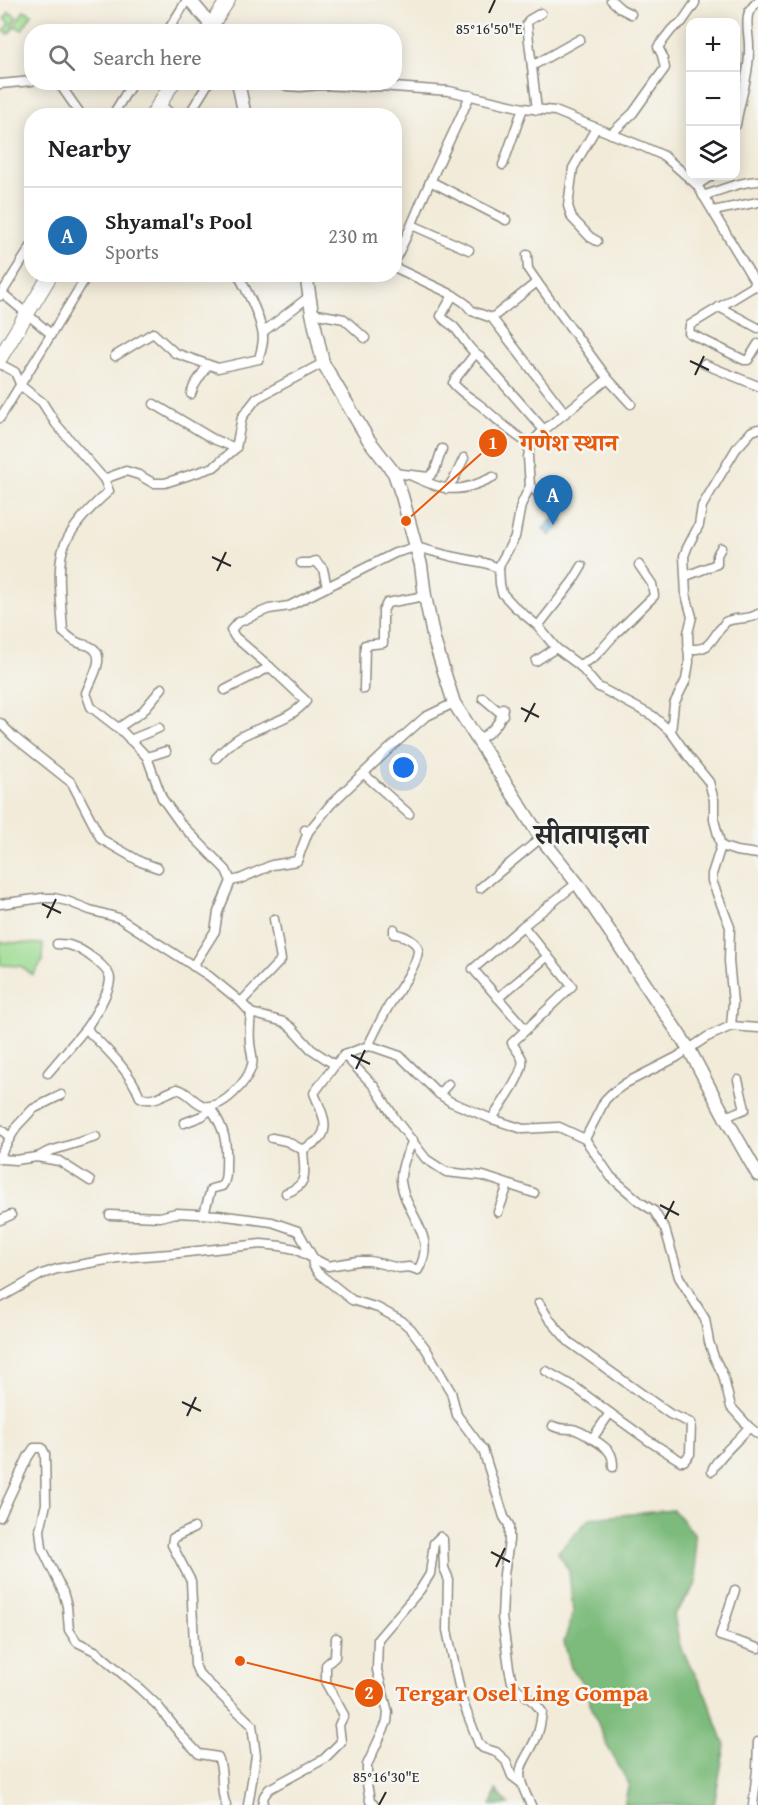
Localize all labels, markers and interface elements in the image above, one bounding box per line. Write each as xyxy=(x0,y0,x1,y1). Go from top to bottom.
text: 85°16'50"E xyxy=(456,18,523,39)
map controls xyxy=(686,18,740,180)
button: + xyxy=(686,18,740,72)
search box xyxy=(24,24,402,90)
icon: search xyxy=(45,41,78,74)
text: Search here xyxy=(93,41,202,73)
button: − xyxy=(686,72,740,126)
button: layers xyxy=(686,126,740,180)
text: Nearby xyxy=(48,128,131,167)
text: Shyamal's Pool xyxy=(105,205,252,237)
text: A xyxy=(61,221,74,250)
text: 230 m xyxy=(328,221,378,250)
text: Sports xyxy=(105,237,159,266)
callout: गणेश स्थान xyxy=(478,422,630,464)
text: गणेश स्थान xyxy=(518,425,620,460)
text: 1 xyxy=(488,429,498,456)
pin: A xyxy=(534,476,572,525)
your location xyxy=(389,753,418,782)
district label: सीतापाइला xyxy=(532,813,650,854)
callout: Tergar Osel Ling Gompa xyxy=(354,1672,661,1714)
text: Tergar Osel Ling Gompa xyxy=(395,1675,649,1710)
text: 2 xyxy=(364,1679,374,1706)
text: 85°16'30"E xyxy=(353,1766,420,1787)

